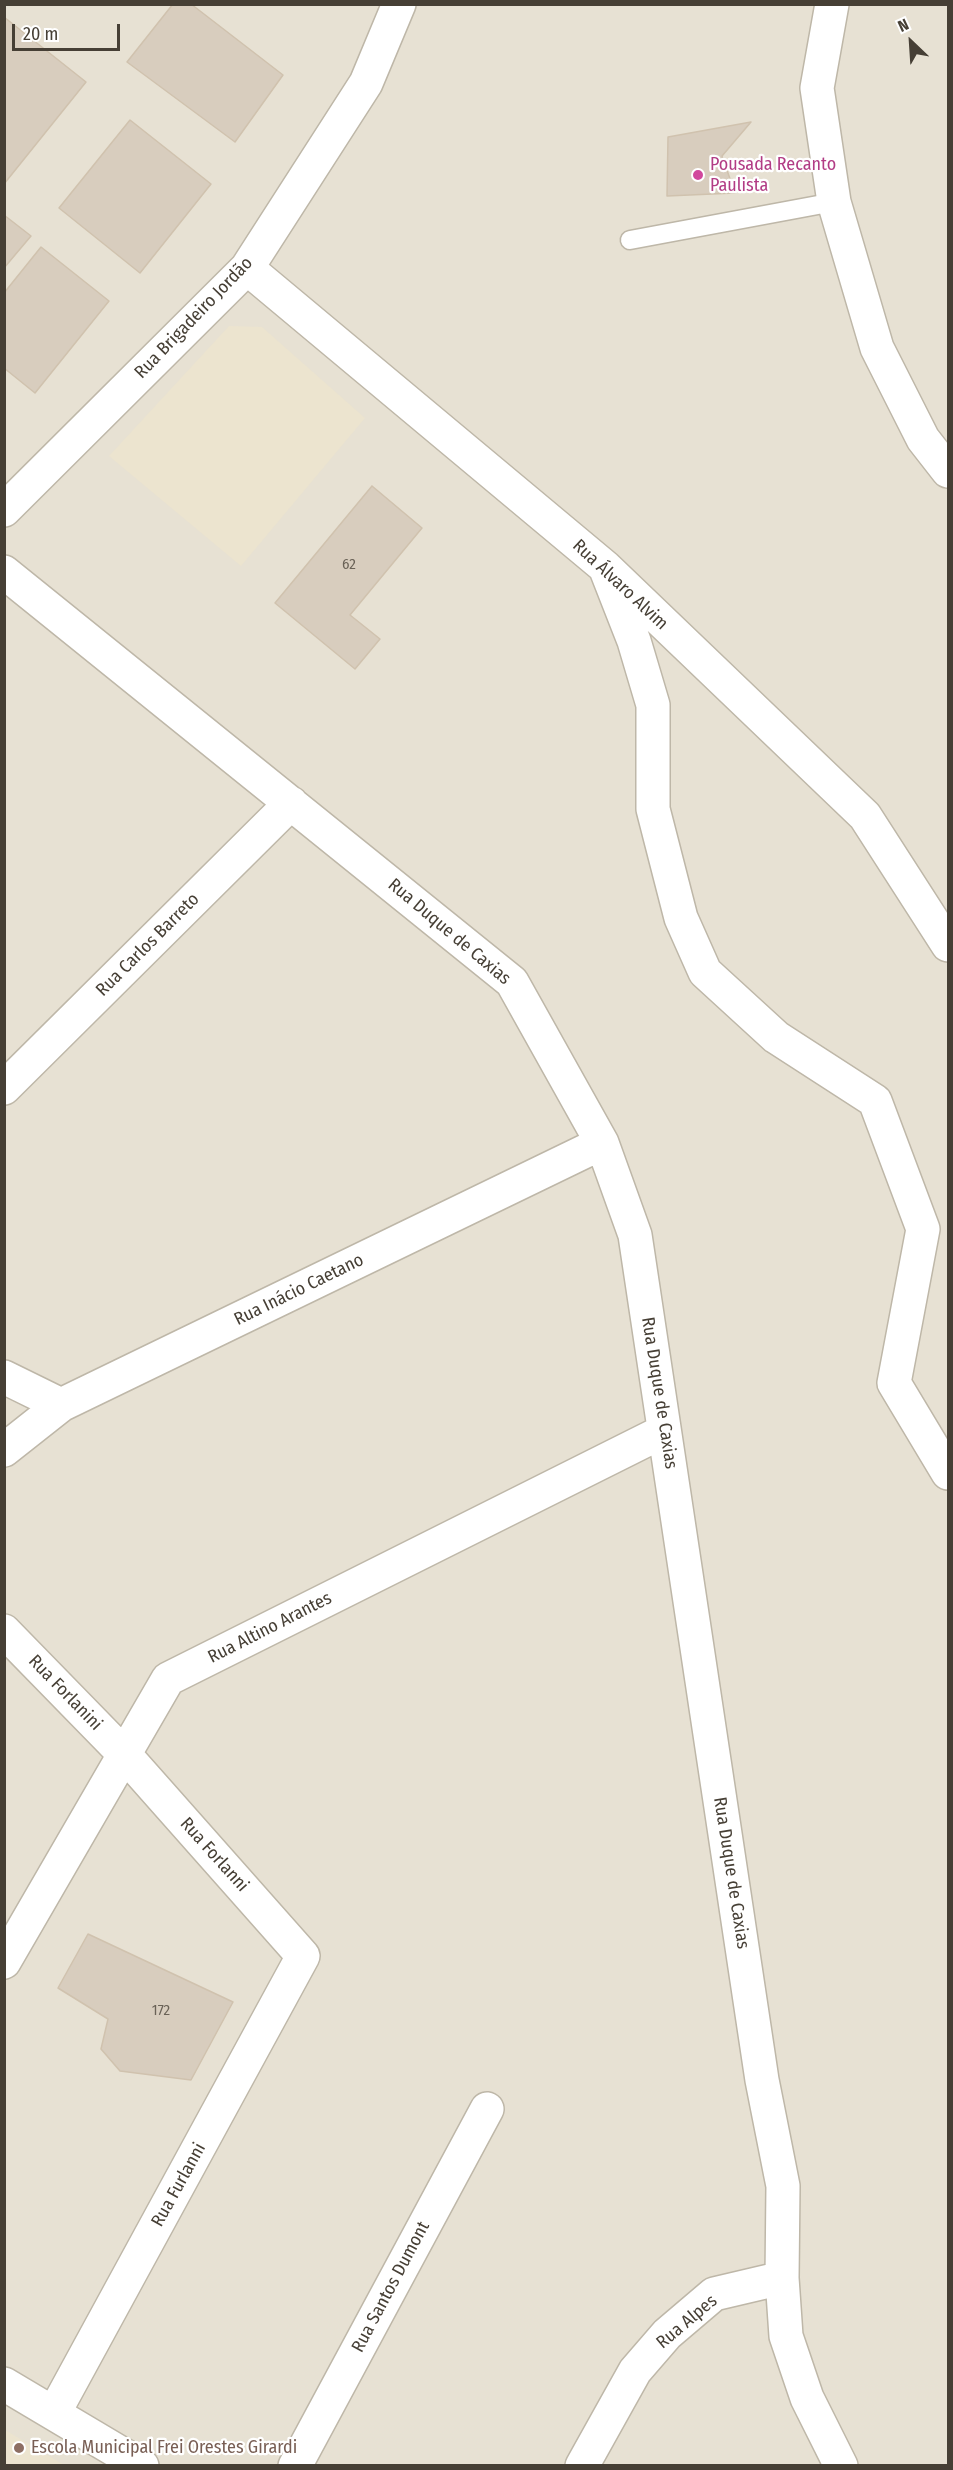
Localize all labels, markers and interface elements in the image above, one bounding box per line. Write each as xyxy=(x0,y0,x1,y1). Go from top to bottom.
scale bar xyxy=(15,12,123,50)
north arrow xyxy=(881,12,941,72)
text: N xyxy=(895,15,912,36)
text: 20 m xyxy=(23,23,58,45)
place label: Pousada Recanto Paulista xyxy=(710,154,836,196)
marker: Pousada Recanto Paulista xyxy=(691,168,705,182)
street label: Rua Brigadeiro Jordão xyxy=(130,253,258,383)
street label: Rua Álvaro Alvim xyxy=(568,535,672,635)
house number: 62 xyxy=(342,556,356,574)
street label: Rua Duque de Caxias xyxy=(383,874,515,990)
street label: Rua Carlos Barreto xyxy=(92,889,204,1001)
street label: Rua Inácio Caetano xyxy=(231,1249,367,1331)
street label: Rua Duque de Caxias xyxy=(636,1315,682,1471)
street label: Rua Altino Arantes xyxy=(205,1588,335,1668)
street label: Rua Forlanini xyxy=(24,1651,106,1735)
street label: Rua Duque de Caxias xyxy=(708,1795,754,1951)
street label: Rua Forlanni xyxy=(175,1813,253,1897)
house number: 172 xyxy=(152,2002,170,2020)
street label: Rua Furlanni xyxy=(147,2139,211,2231)
street label: Rua Santos Dumont xyxy=(347,2218,435,2356)
street label: Rua Alpes xyxy=(652,2290,722,2354)
place label: Escola Municipal Frei Orestes Girardi xyxy=(31,2437,297,2459)
marker: Escola Municipal Frei Orestes Girardi xyxy=(12,2441,26,2455)

